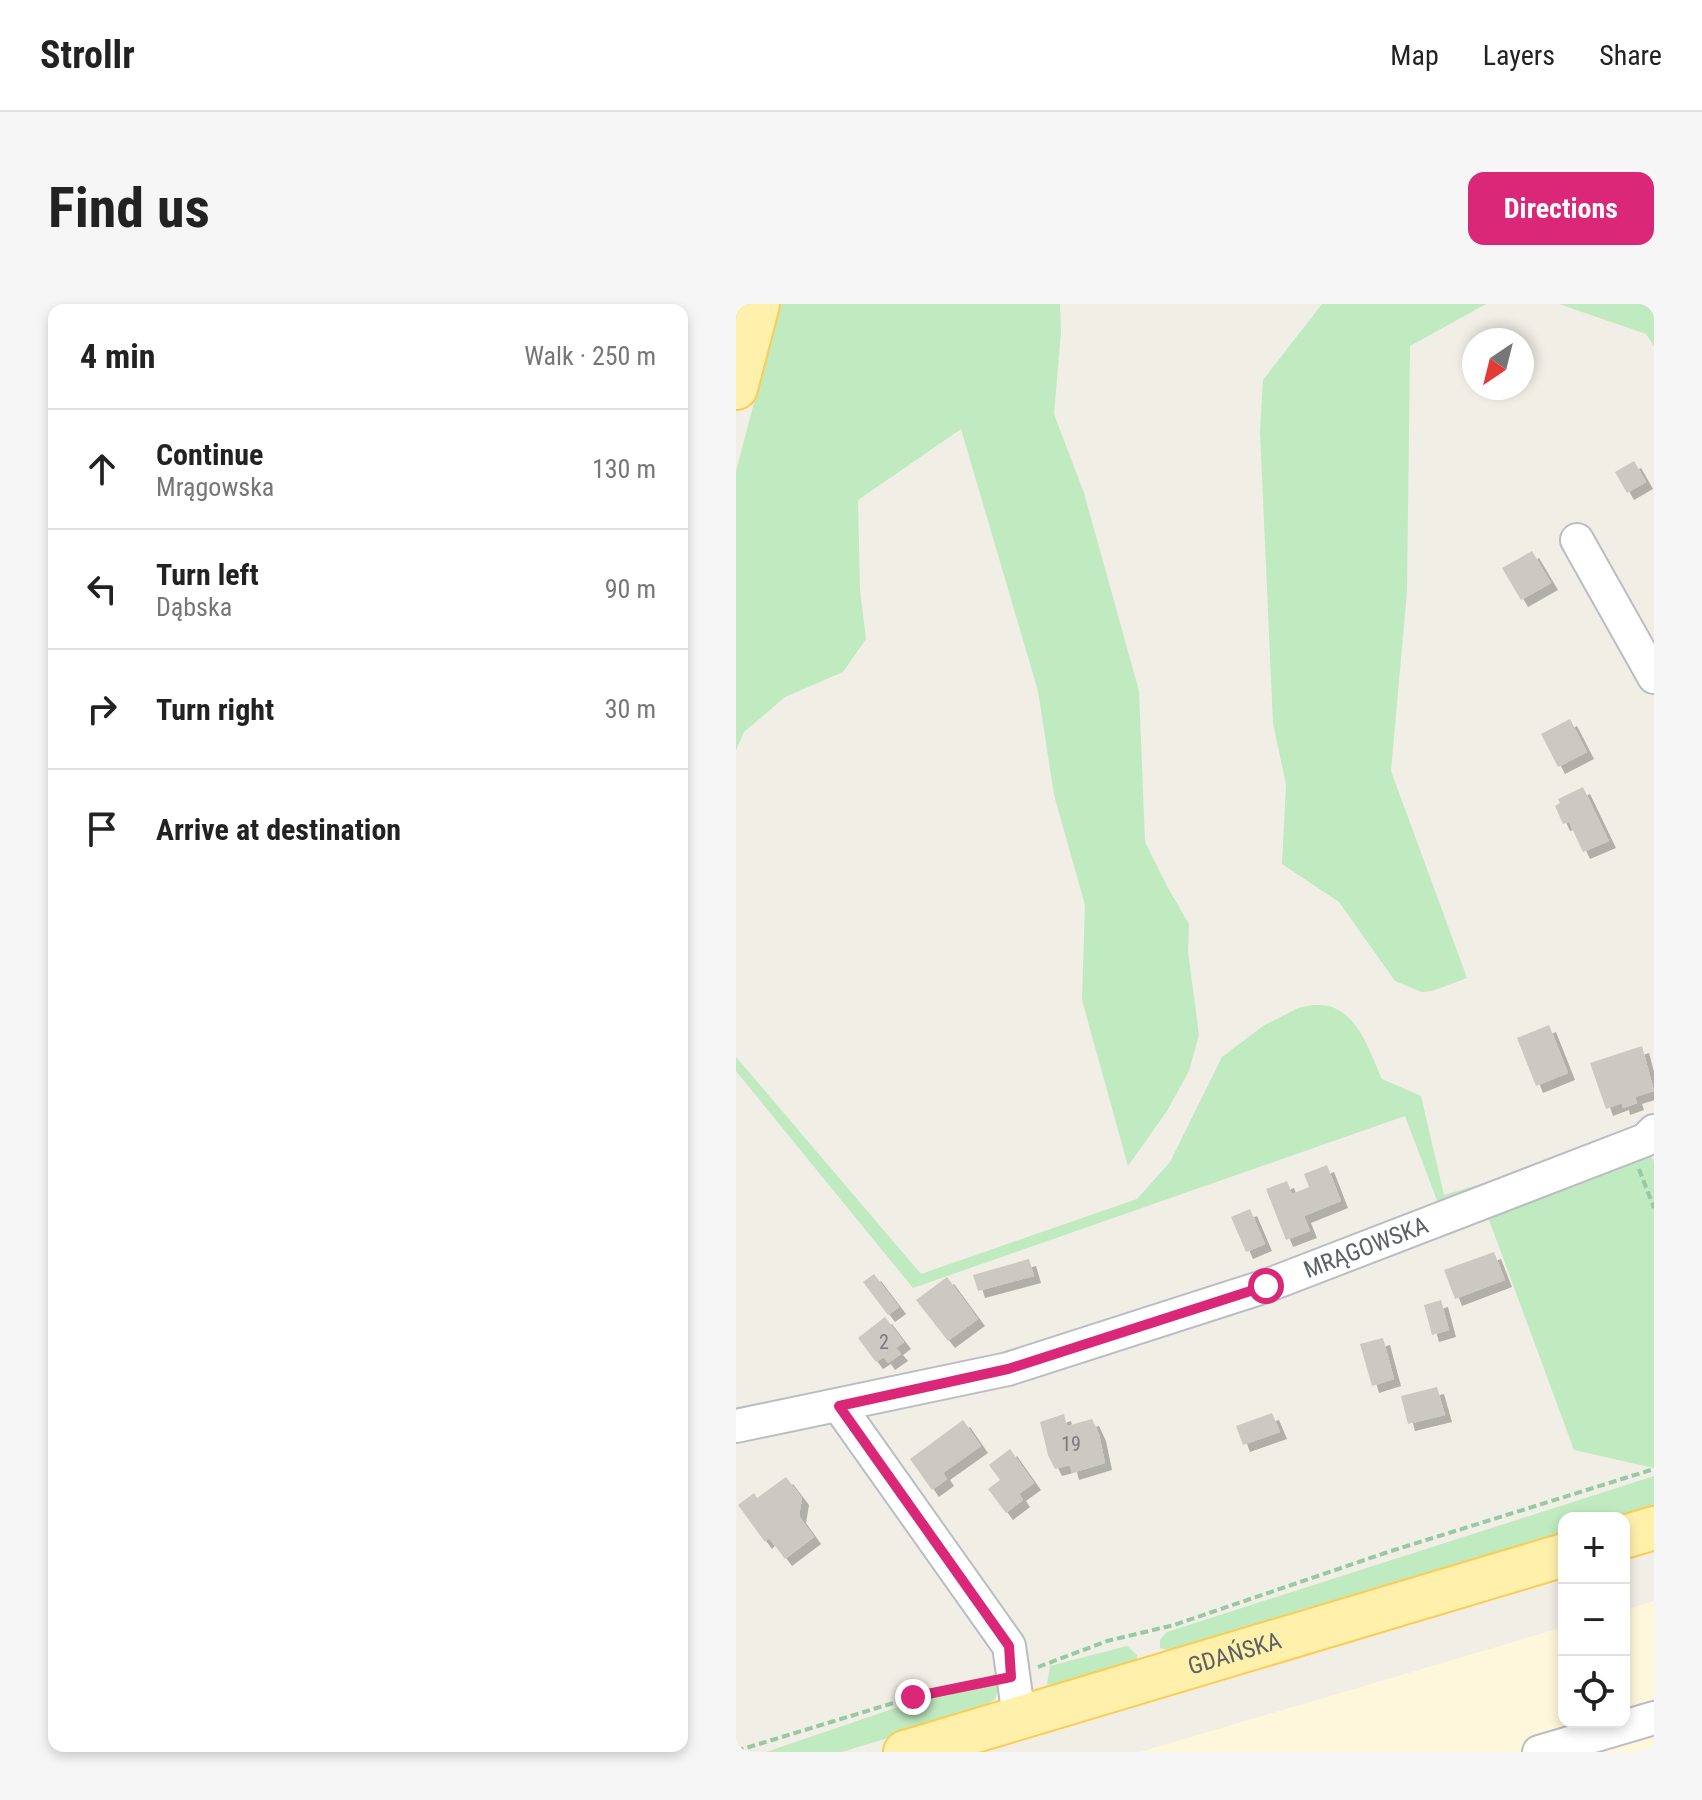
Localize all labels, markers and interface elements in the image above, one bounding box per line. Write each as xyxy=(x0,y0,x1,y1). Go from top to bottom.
text: Strollr xyxy=(40,33,135,77)
text: Map xyxy=(1390,39,1439,72)
text: Layers xyxy=(1483,39,1555,72)
text: Share xyxy=(1599,39,1662,72)
button: Directions xyxy=(1468,172,1654,245)
text: Find us xyxy=(48,175,210,241)
north arrow xyxy=(1462,328,1534,400)
text: 4 min xyxy=(80,336,156,376)
text: Walk · 250 m xyxy=(524,341,656,371)
text: Continue xyxy=(156,437,263,472)
icon: ahead xyxy=(80,447,124,491)
text: 130 m xyxy=(592,454,656,484)
text: Mrągowska xyxy=(156,472,274,502)
text: Turn left xyxy=(156,557,259,592)
icon: left xyxy=(80,567,124,611)
text: 90 m xyxy=(605,574,656,604)
text: Dąbska xyxy=(156,592,232,622)
icon: right xyxy=(80,687,124,731)
text: Turn right xyxy=(156,692,274,727)
text: 30 m xyxy=(605,694,656,724)
icon: arrive xyxy=(80,807,124,851)
text: Arrive at destination xyxy=(156,812,401,847)
street label: MRĄGOWSKA xyxy=(1300,1211,1432,1284)
route start xyxy=(1248,1268,1284,1304)
house number: 2 xyxy=(879,1330,889,1354)
house number: 19 xyxy=(1061,1432,1081,1456)
map controls xyxy=(1558,1512,1630,1728)
button: + xyxy=(1558,1512,1630,1584)
button: − xyxy=(1558,1584,1630,1656)
street label: GDAŃSKA xyxy=(1185,1626,1285,1681)
button: locate xyxy=(1558,1656,1630,1728)
route end xyxy=(895,1679,931,1715)

